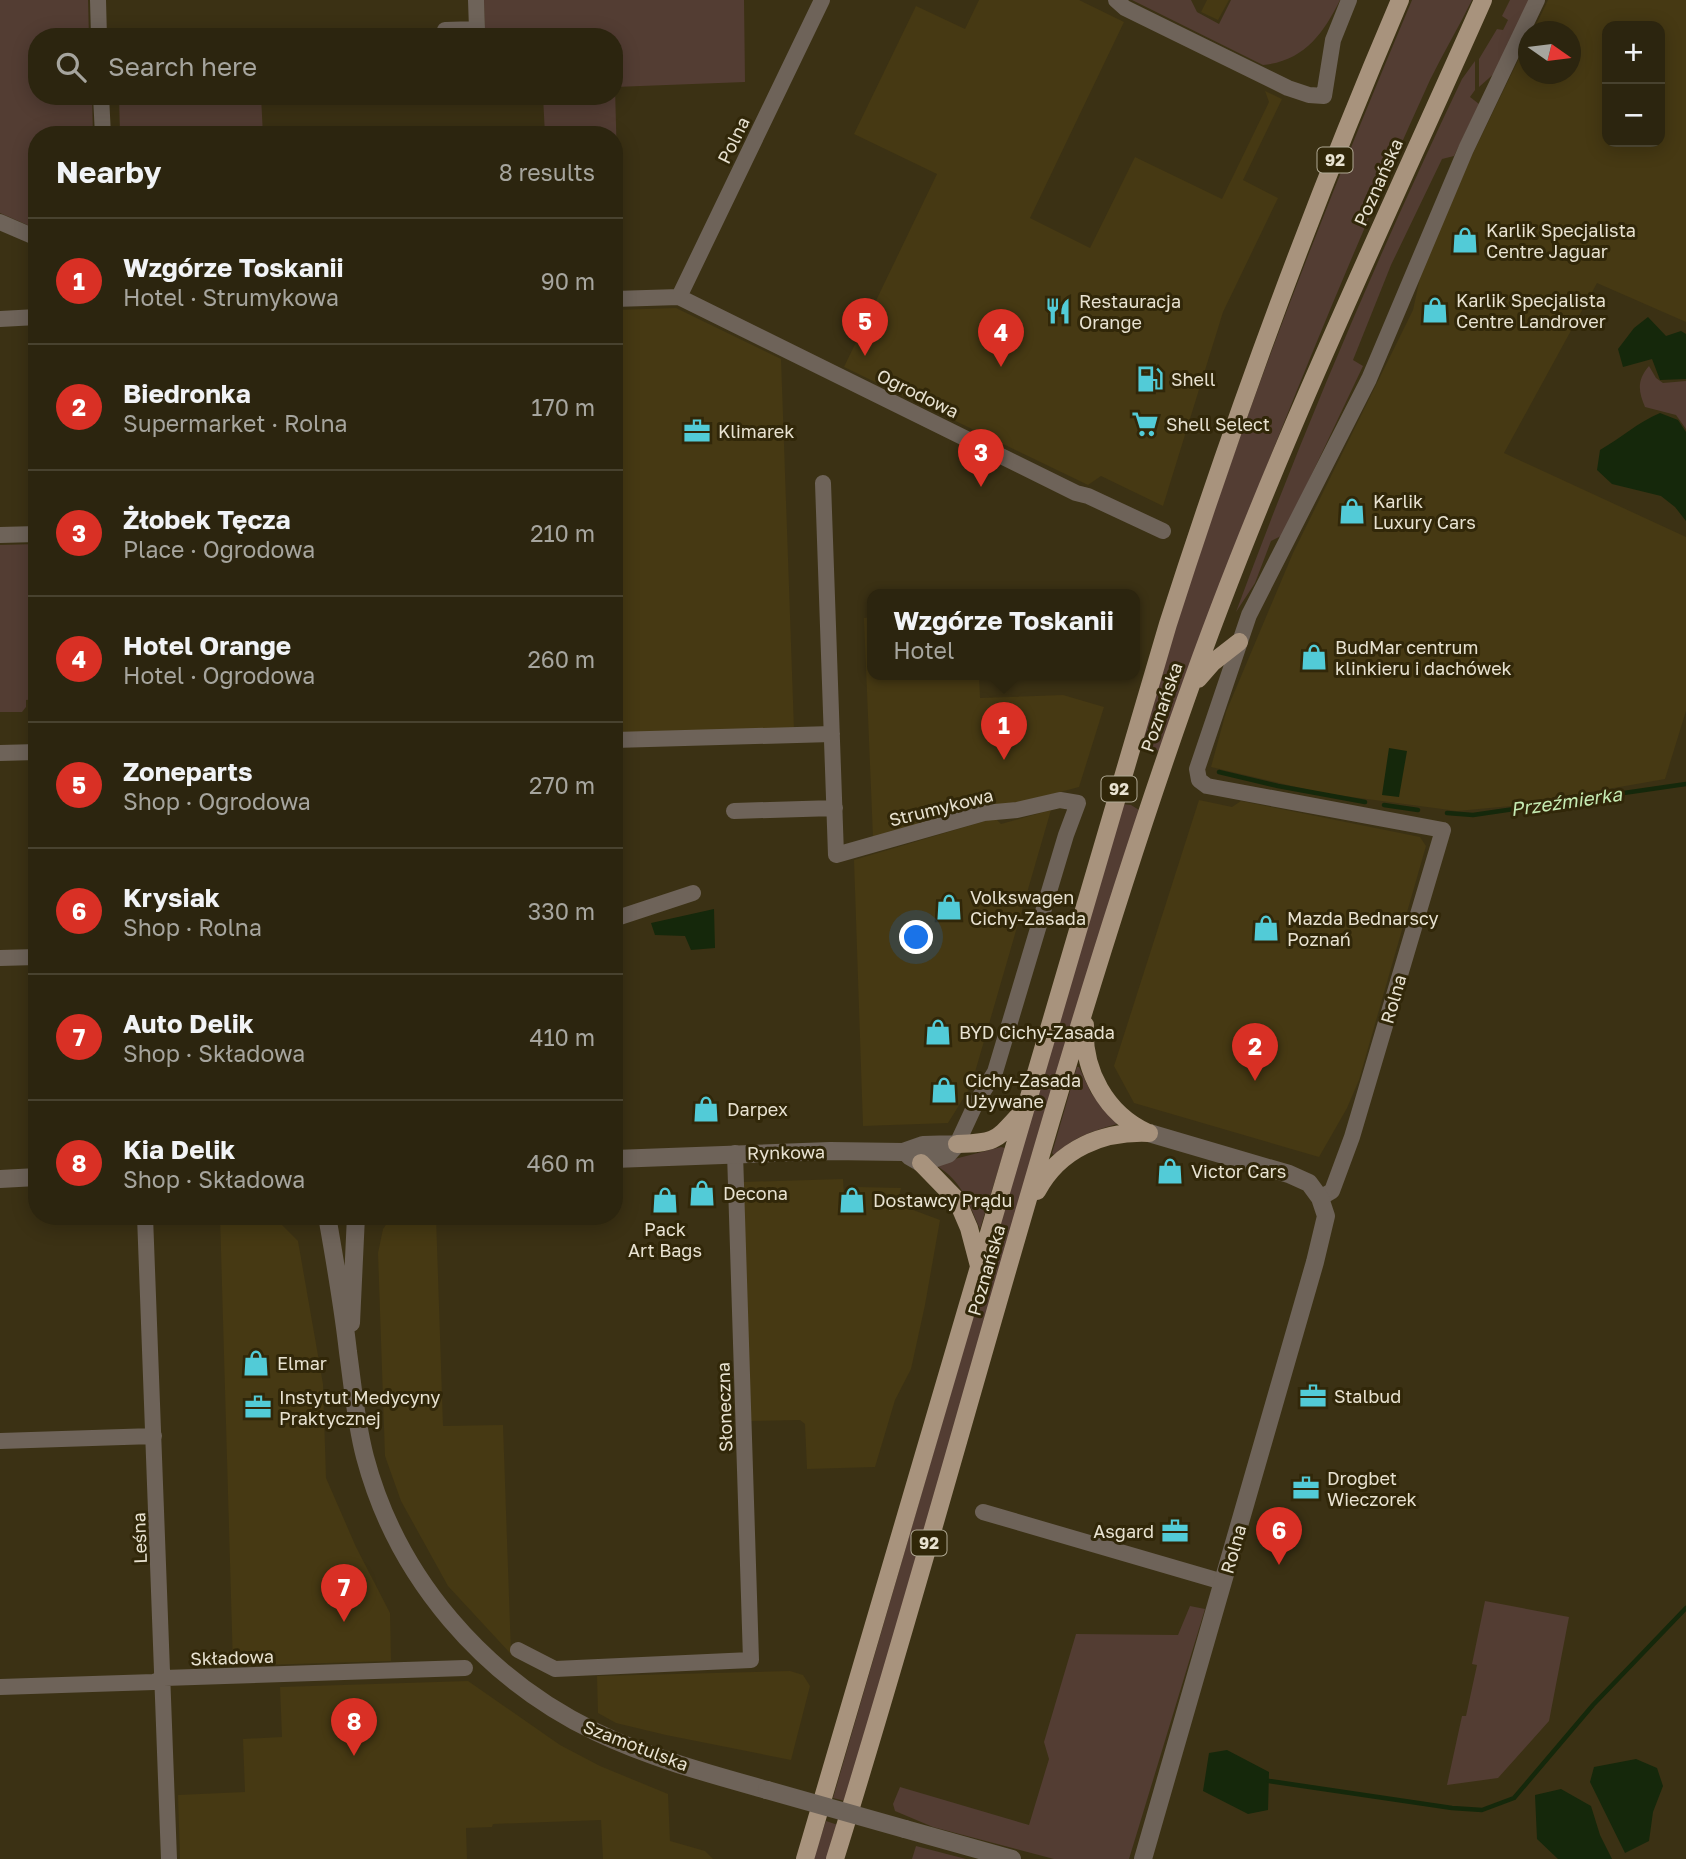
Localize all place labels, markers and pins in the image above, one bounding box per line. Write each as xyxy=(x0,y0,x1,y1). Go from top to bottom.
place label: Karlik Specjalista Centre Jaguar xyxy=(1486,219,1636,262)
shop icon: Karlik Specjalista Centre Jaguar xyxy=(1450,225,1480,255)
place label: Karlik Specjalista Centre Landrover xyxy=(1456,289,1606,332)
place label: Restauracja Orange xyxy=(1079,290,1181,333)
shop icon: Karlik Specjalista Centre Landrover xyxy=(1420,295,1450,325)
restaurant icon: Restauracja Orange xyxy=(1043,296,1073,326)
pin: 5 xyxy=(842,298,888,356)
pin: 4 xyxy=(978,309,1024,367)
fuel station icon: Shell xyxy=(1135,364,1165,394)
place label: Shell xyxy=(1171,368,1216,390)
supermarket icon: Shell Select xyxy=(1130,409,1160,439)
place label: Shell Select xyxy=(1166,413,1270,435)
office icon: Klimarek xyxy=(682,416,712,446)
place label: Klimarek xyxy=(718,420,794,442)
pin: 3 xyxy=(958,429,1004,487)
place label: Karlik Luxury Cars xyxy=(1373,490,1476,533)
shop icon: Karlik Luxury Cars xyxy=(1337,496,1367,526)
place label: BudMar centrum klinkieru i dachówek xyxy=(1335,636,1512,679)
shop icon: BudMar centrum klinkieru i dachówek xyxy=(1299,642,1329,672)
pin: 1 xyxy=(981,702,1027,760)
place label: Volkswagen Cichy-Zasada xyxy=(970,886,1086,929)
shop icon: Volkswagen Cichy-Zasada xyxy=(934,892,964,922)
place label: Mazda Bednarscy Poznań xyxy=(1287,907,1438,950)
shop icon: Mazda Bednarscy Poznań xyxy=(1251,913,1281,943)
shop icon: BYD Cichy-Zasada xyxy=(923,1017,953,1047)
place label: BYD Cichy-Zasada xyxy=(959,1021,1115,1043)
pin: 2 xyxy=(1232,1023,1278,1081)
place label: Cichy-Zasada Używane xyxy=(965,1069,1081,1112)
shop icon: Cichy-Zasada Używane xyxy=(929,1075,959,1105)
shop icon: Darpex xyxy=(691,1094,721,1124)
place label: Darpex xyxy=(727,1098,788,1120)
shop icon: Victor Cars xyxy=(1155,1156,1185,1186)
place label: Victor Cars xyxy=(1191,1160,1286,1182)
shop icon: Decona xyxy=(687,1178,717,1208)
place label: Decona xyxy=(723,1182,788,1204)
shop icon: Pack Art Bags xyxy=(650,1185,680,1215)
shop icon: Dostawcy Prądu xyxy=(837,1185,867,1215)
place label: Dostawcy Prądu xyxy=(873,1189,1012,1211)
place label: Pack Art Bags xyxy=(628,1218,702,1261)
shop icon: Elmar xyxy=(241,1348,271,1378)
place label: Elmar xyxy=(277,1352,327,1374)
office icon: Stalbud xyxy=(1298,1381,1328,1411)
place label: Stalbud xyxy=(1334,1385,1401,1407)
place label: Instytut Medycyny Praktycznej xyxy=(279,1386,440,1429)
office icon: Instytut Medycyny Praktycznej xyxy=(243,1392,273,1422)
place label: Drogbet Wieczorek xyxy=(1327,1467,1417,1510)
office icon: Drogbet Wieczorek xyxy=(1291,1473,1321,1503)
pin: 6 xyxy=(1256,1507,1302,1565)
office icon: Asgard xyxy=(1160,1516,1190,1546)
place label: Asgard xyxy=(1093,1520,1154,1542)
pin: 7 xyxy=(321,1564,367,1622)
pin: 8 xyxy=(331,1698,377,1756)

